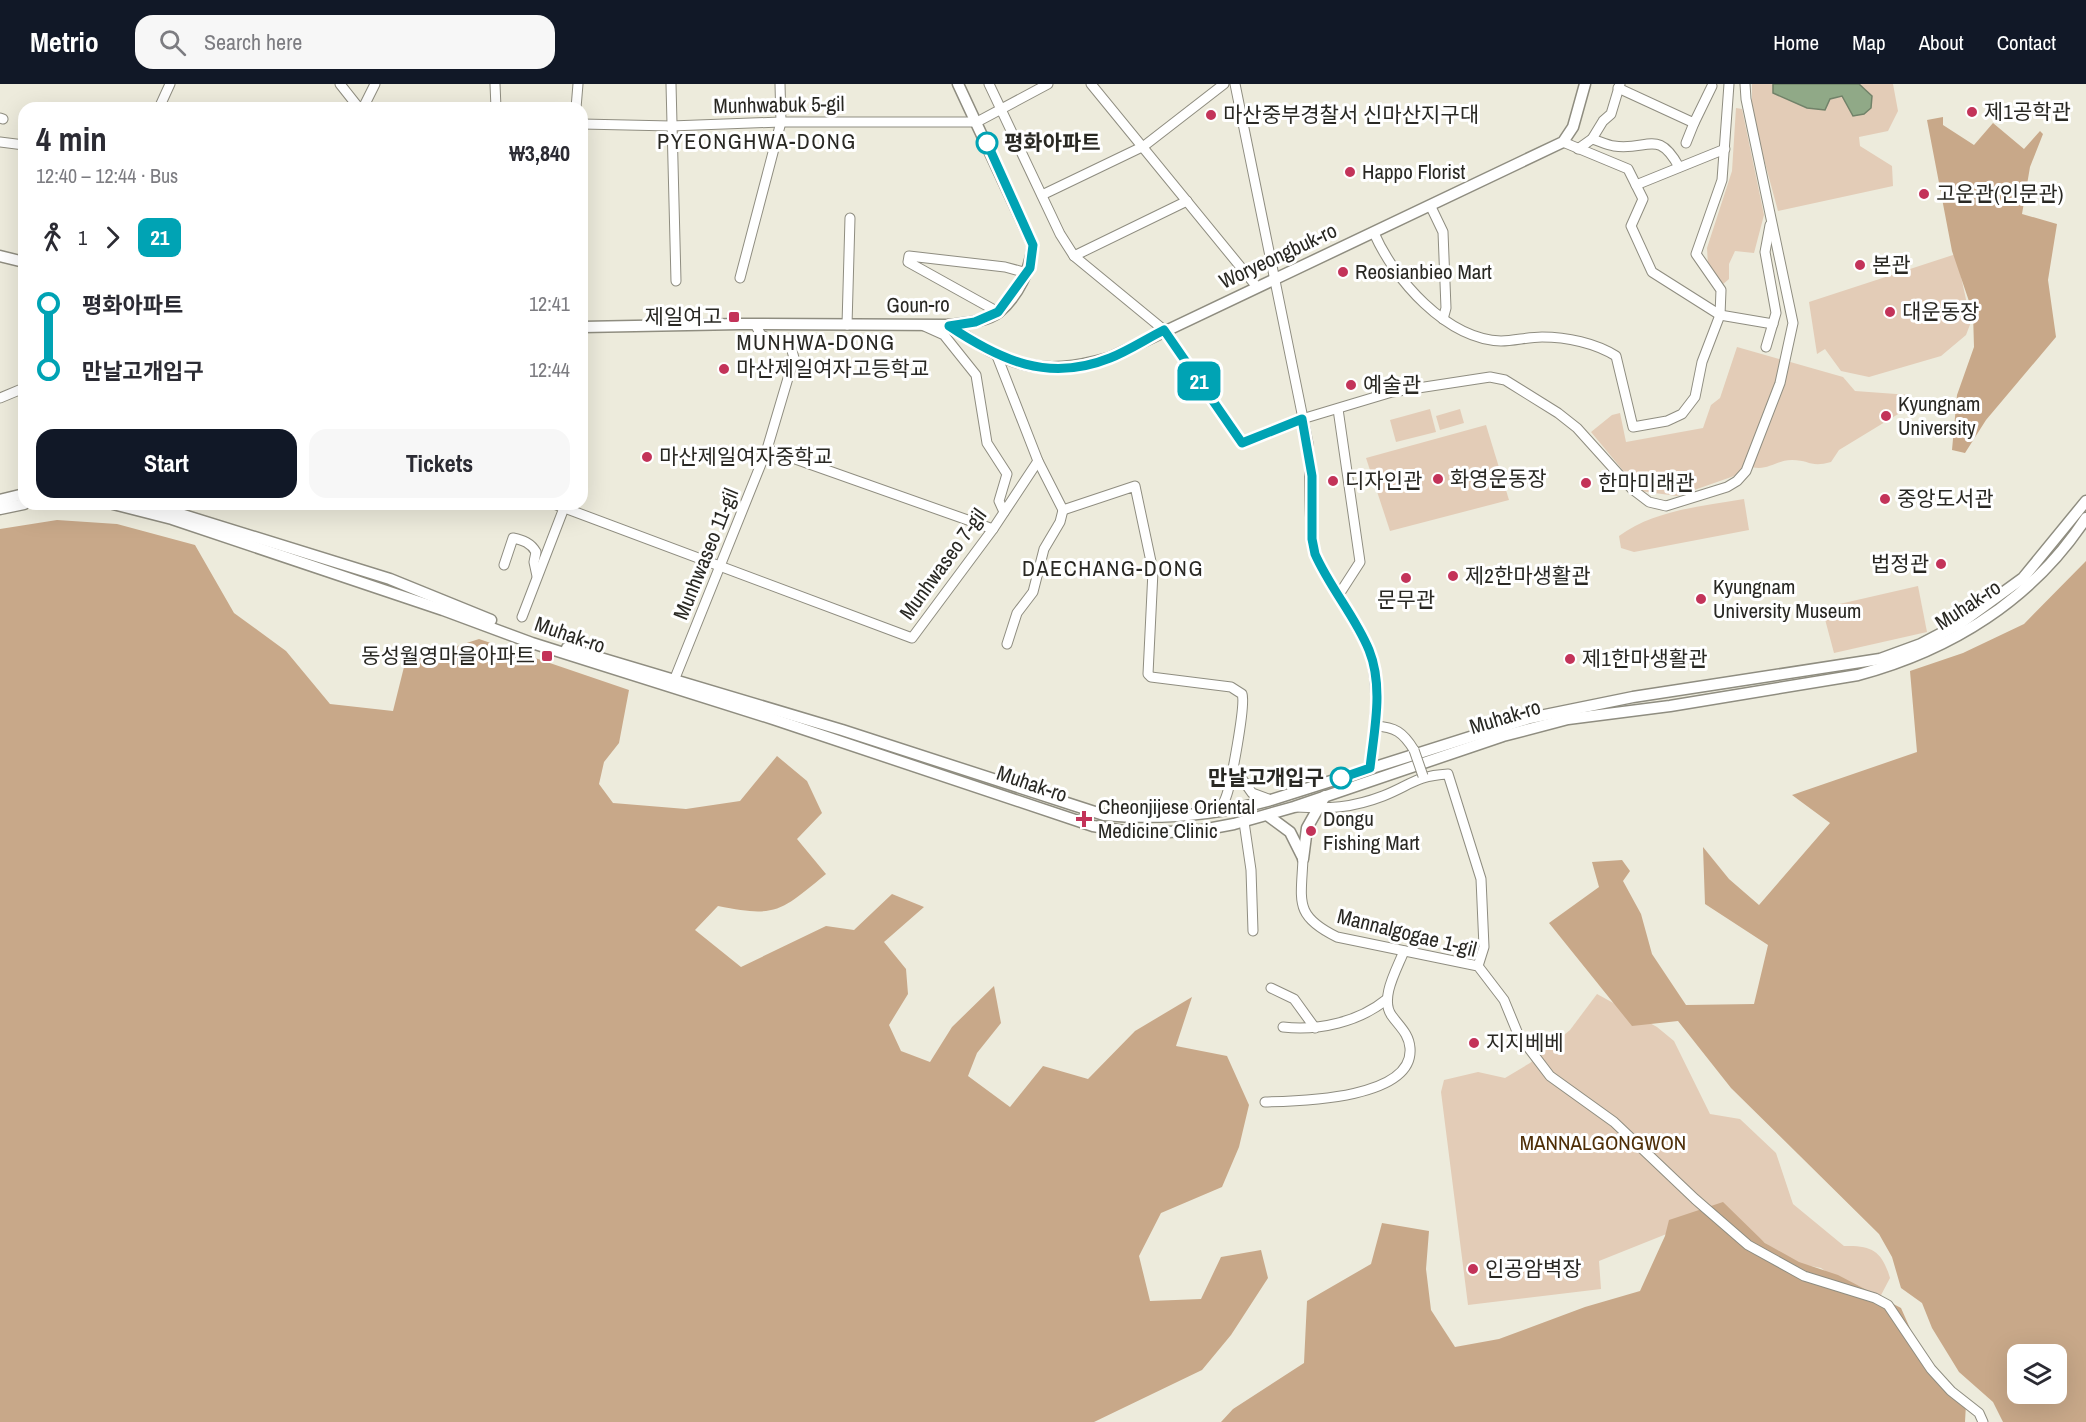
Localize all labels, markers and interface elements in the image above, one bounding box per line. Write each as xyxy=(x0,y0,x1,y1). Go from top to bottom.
search box xyxy=(135,15,555,69)
text: Metrio xyxy=(30,23,99,61)
icon: search xyxy=(156,26,189,59)
text: Search here xyxy=(204,27,302,57)
text: Home xyxy=(1773,28,1819,57)
text: Map xyxy=(1852,28,1886,57)
text: About xyxy=(1919,28,1964,57)
text: Contact xyxy=(1997,28,2056,57)
street label: Munhwabuk 5-gil xyxy=(713,89,845,120)
place label: 제1공학관 xyxy=(1984,97,2071,126)
place label: 마산중부경찰서 신마산지구대 xyxy=(1223,100,1479,129)
marker: 제1공학관 xyxy=(1965,105,1979,119)
marker: 마산중부경찰서 신마산지구대 xyxy=(1204,108,1218,122)
text: 4 min xyxy=(36,117,107,161)
district label: PYEONGHWA-DONG xyxy=(657,126,857,156)
place label: 평화아파트 xyxy=(1004,128,1101,157)
marker: 평화아파트 xyxy=(976,132,998,154)
text: ₩3,840 xyxy=(509,138,570,168)
place label: Happo Florist xyxy=(1362,157,1466,186)
text: 12:40 – 12:44 · Bus xyxy=(36,162,178,189)
marker: Happo Florist xyxy=(1343,165,1357,179)
place label: 고운관(인문관) xyxy=(1936,179,2063,208)
marker: 고운관(인문관) xyxy=(1917,187,1931,201)
street label: Woryeongbuk-ro xyxy=(1214,216,1341,296)
icon: walk xyxy=(36,221,69,254)
icon: forward xyxy=(96,221,129,254)
text: 21 xyxy=(150,223,169,252)
text: 1 xyxy=(78,224,87,251)
place label: 본관 xyxy=(1872,250,1911,279)
place label: Reosianbieo Mart xyxy=(1355,257,1492,286)
marker: 본관 xyxy=(1853,258,1867,272)
marker: Reosianbieo Mart xyxy=(1336,265,1350,279)
street label: Goun-ro xyxy=(886,289,950,320)
text: 평화아파트 xyxy=(82,290,183,320)
text: 12:41 xyxy=(529,290,570,317)
place label: 대운동장 xyxy=(1902,297,1979,326)
place label: 제일여고 xyxy=(645,302,722,331)
marker: 대운동장 xyxy=(1883,305,1897,319)
marker: 제일여고 xyxy=(727,310,741,324)
district label: MUNHWA-DONG xyxy=(736,327,896,357)
place label: 마산제일여자고등학교 xyxy=(736,354,929,383)
text: 만날고개입구 xyxy=(82,356,203,386)
text: 12:44 xyxy=(529,356,570,383)
marker: 마산제일여자고등학교 xyxy=(717,362,731,376)
line badge: 21 xyxy=(1172,362,1226,400)
text: 21 xyxy=(1189,367,1209,396)
place label: 예술관 xyxy=(1363,370,1421,399)
marker: 예술관 xyxy=(1344,378,1358,392)
place label: Kyungnam University xyxy=(1898,389,1980,442)
marker: Kyungnam University xyxy=(1879,409,1893,423)
button: Start xyxy=(36,429,297,498)
button: Tickets xyxy=(309,429,570,498)
place label: 마산제일여자중학교 xyxy=(659,442,833,471)
marker: 마산제일여자중학교 xyxy=(640,450,654,464)
place label: 화영운동장 xyxy=(1450,464,1547,493)
place label: 디자인관 xyxy=(1345,466,1422,495)
place label: 한마미래관 xyxy=(1598,468,1695,497)
marker: 화영운동장 xyxy=(1431,472,1445,486)
marker: 디자인관 xyxy=(1326,474,1340,488)
marker: 한마미래관 xyxy=(1579,476,1593,490)
street label: Munhwaseo 11-gil xyxy=(666,484,745,624)
place label: 중앙도서관 xyxy=(1897,484,1994,513)
marker: 중앙도서관 xyxy=(1878,492,1892,506)
street label: Munhwaseo 7-gil xyxy=(892,502,993,625)
place label: 법정관 xyxy=(1871,549,1929,578)
district label: DAECHANG-DONG xyxy=(1022,553,1204,583)
marker: 법정관 xyxy=(1934,557,1948,571)
place label: 제2한마생활관 xyxy=(1465,561,1591,590)
marker: 제2한마생활관 xyxy=(1446,569,1460,583)
marker: 문무관 xyxy=(1399,571,1413,585)
place label: Kyungnam University Museum xyxy=(1713,572,1861,625)
street label: Muhak-ro xyxy=(1929,573,2006,637)
place label: 문무관 xyxy=(1377,585,1435,614)
marker: Kyungnam University Museum xyxy=(1694,592,1708,606)
street label: Muhak-ro xyxy=(531,609,609,660)
place label: 동성월영마을아파트 xyxy=(361,641,535,670)
place label: 제1한마생활관 xyxy=(1582,644,1708,673)
marker: 동성월영마을아파트 xyxy=(540,649,554,663)
marker: 제1한마생활관 xyxy=(1563,652,1577,666)
street label: Muhak-ro xyxy=(1466,692,1544,741)
street label: Muhak-ro xyxy=(993,758,1071,809)
place label: 만날고개입구 xyxy=(1208,763,1324,792)
marker: 만날고개입구 xyxy=(1330,767,1352,789)
place label: Cheonjijese Oriental Medicine Clinic xyxy=(1098,792,1255,845)
place label: Dongu Fishing Mart xyxy=(1323,804,1420,857)
marker: Cheonjijese Oriental Medicine Clinic xyxy=(1075,810,1093,828)
marker: Dongu Fishing Mart xyxy=(1304,824,1318,838)
street label: Mannalgogae 1-gil xyxy=(1334,901,1480,964)
place label: 지지베베 xyxy=(1486,1028,1563,1057)
marker: 지지베베 xyxy=(1467,1036,1481,1050)
park label: MANNALGONGWON xyxy=(1520,1128,1686,1157)
place label: 인공암벽장 xyxy=(1485,1254,1582,1283)
marker: 인공암벽장 xyxy=(1466,1262,1480,1276)
map controls xyxy=(2007,1344,2067,1404)
button: layers xyxy=(2007,1344,2067,1404)

